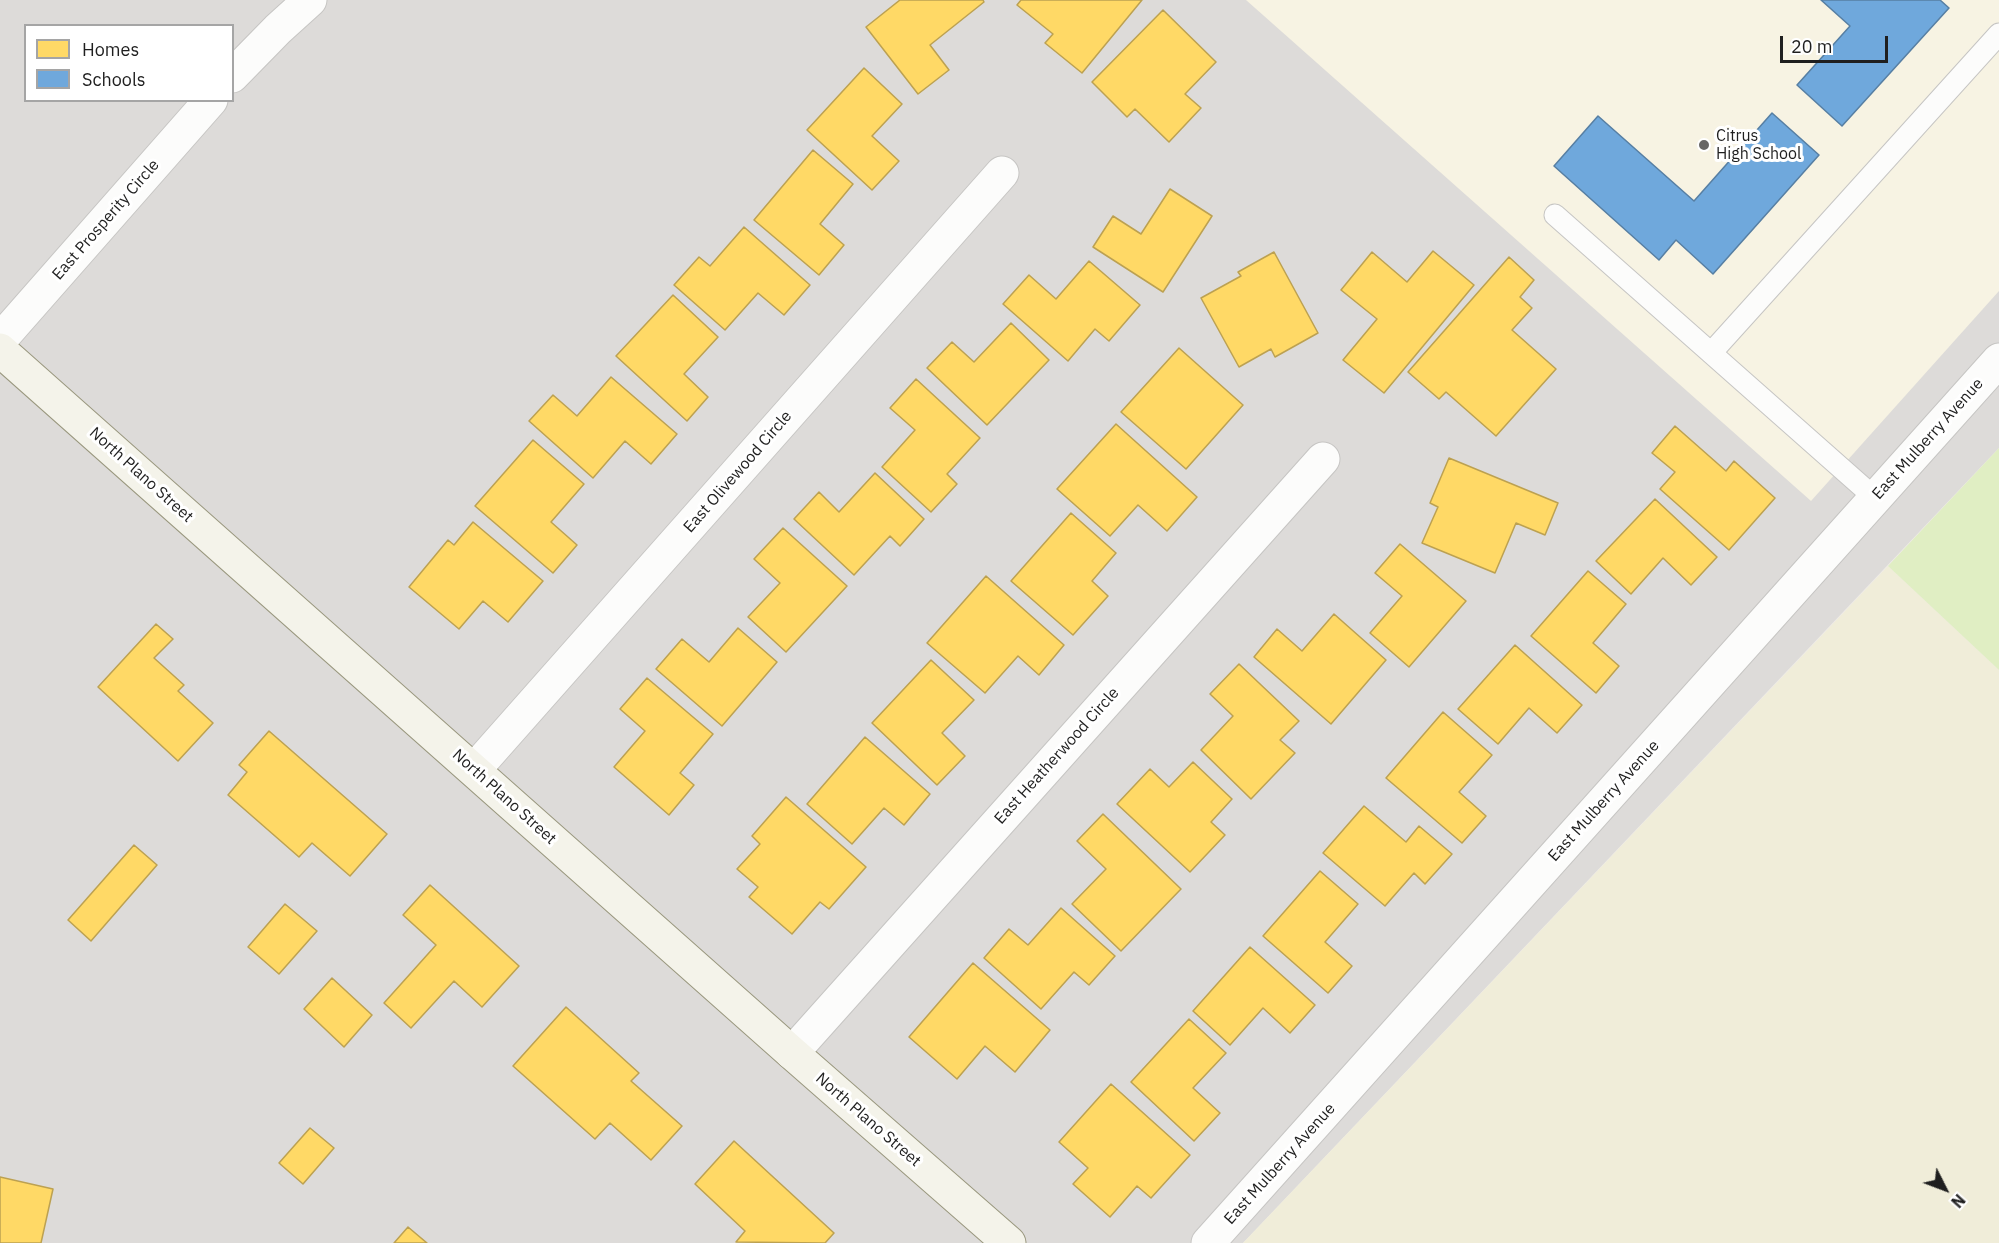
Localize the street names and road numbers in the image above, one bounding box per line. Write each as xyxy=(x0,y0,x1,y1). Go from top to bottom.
street label: East Prosperity Circle xyxy=(48,156,164,284)
street label: East Mulberry Avenue xyxy=(1868,374,1988,504)
street label: East Olivewood Circle xyxy=(680,407,796,537)
street label: North Plano Street xyxy=(85,423,197,527)
street label: East Heatherwood Circle xyxy=(991,684,1123,828)
street label: East Mulberry Avenue xyxy=(1544,736,1664,866)
street label: North Plano Street xyxy=(448,745,560,849)
street label: North Plano Street xyxy=(812,1069,924,1171)
street label: East Mulberry Avenue xyxy=(1220,1099,1340,1229)

